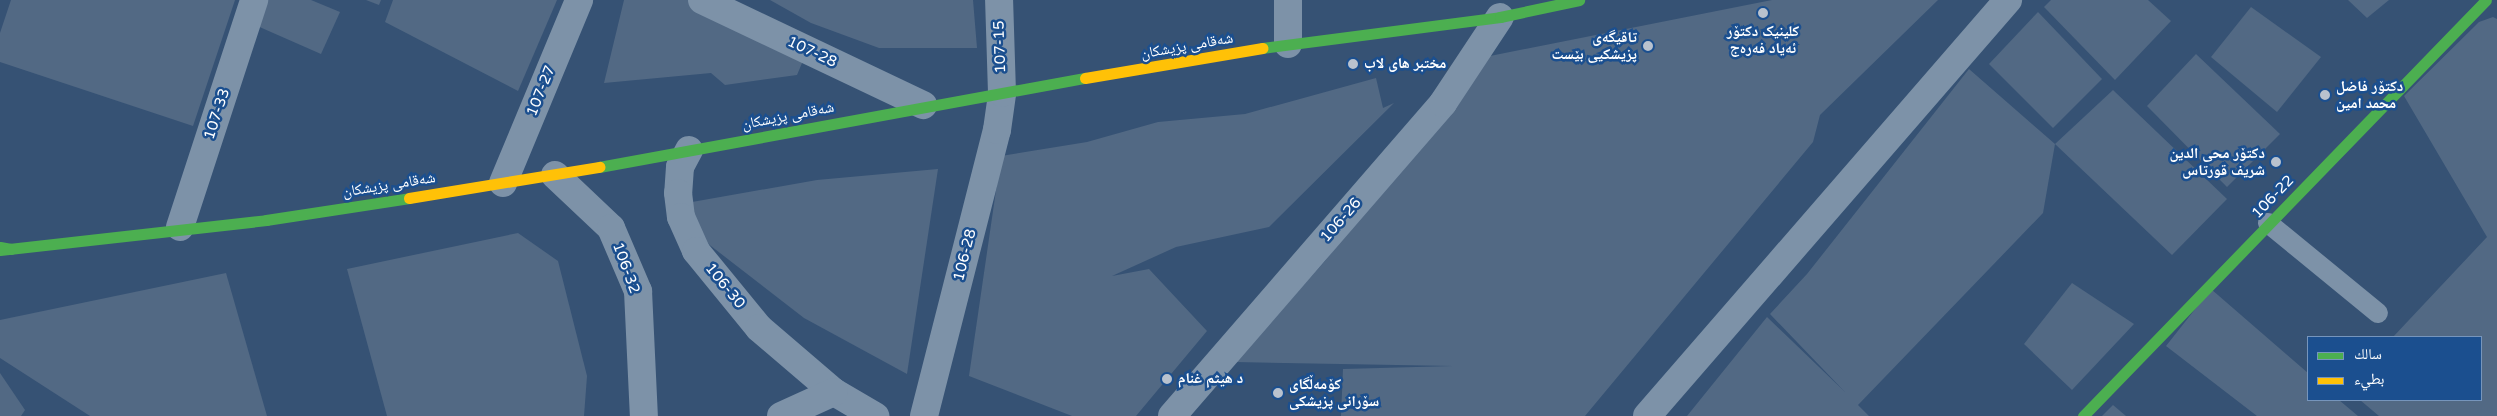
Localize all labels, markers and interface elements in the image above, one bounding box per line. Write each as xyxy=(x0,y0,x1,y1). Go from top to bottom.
marker: کلینیک دکتۆر ئەیاد فەرەج xyxy=(1756,6,1770,20)
street label: 107-15 xyxy=(990,20,1010,74)
place label: کلینیک دکتۆر ئەیاد فەرەج xyxy=(1727,22,1799,57)
place label: تاقیگەی پزیشکیی بێست xyxy=(1551,28,1637,63)
street label: شەقامی پزیشکان xyxy=(1139,29,1235,63)
street label: 107-28 xyxy=(784,33,840,71)
marker: تاقیگەی پزیشکیی بێست xyxy=(1641,39,1655,53)
place label: مختبر هاى لاب xyxy=(1364,55,1446,73)
marker: مختبر هاى لاب xyxy=(1346,57,1360,71)
street label: 107-27 xyxy=(523,63,559,119)
place label: دکتۆر فاضل محمد امین xyxy=(2336,77,2403,112)
street label: 107-33 xyxy=(200,86,234,142)
marker: دکتۆر فاضل محمد امین xyxy=(2318,88,2332,102)
street label: شەقامی پزیشکان xyxy=(740,98,836,134)
place label: دکتۆر محی الدین شریف قورتاس xyxy=(2169,144,2265,179)
marker: دکتۆر محی الدین شریف قورتاس xyxy=(2269,155,2283,169)
street label: شەقامی پزیشکان xyxy=(341,169,437,201)
street label: 106-22 xyxy=(2248,172,2298,222)
street label: 106-26 xyxy=(1317,194,1365,246)
street label: 106-28 xyxy=(950,227,980,283)
street label: 106-32 xyxy=(608,240,644,296)
street label: 106-30 xyxy=(701,260,749,312)
legend xyxy=(2307,336,2482,401)
text: سالك xyxy=(2354,345,2382,363)
place label: د هيثم غنام xyxy=(1178,370,1243,388)
text: بطيء xyxy=(2354,370,2384,388)
marker: د هيثم غنام xyxy=(1160,372,1174,386)
place label: کۆمەڵگای سۆرانی پزیشکی xyxy=(1289,375,1379,410)
marker: کۆمەڵگای سۆرانی پزیشکی xyxy=(1271,386,1285,400)

